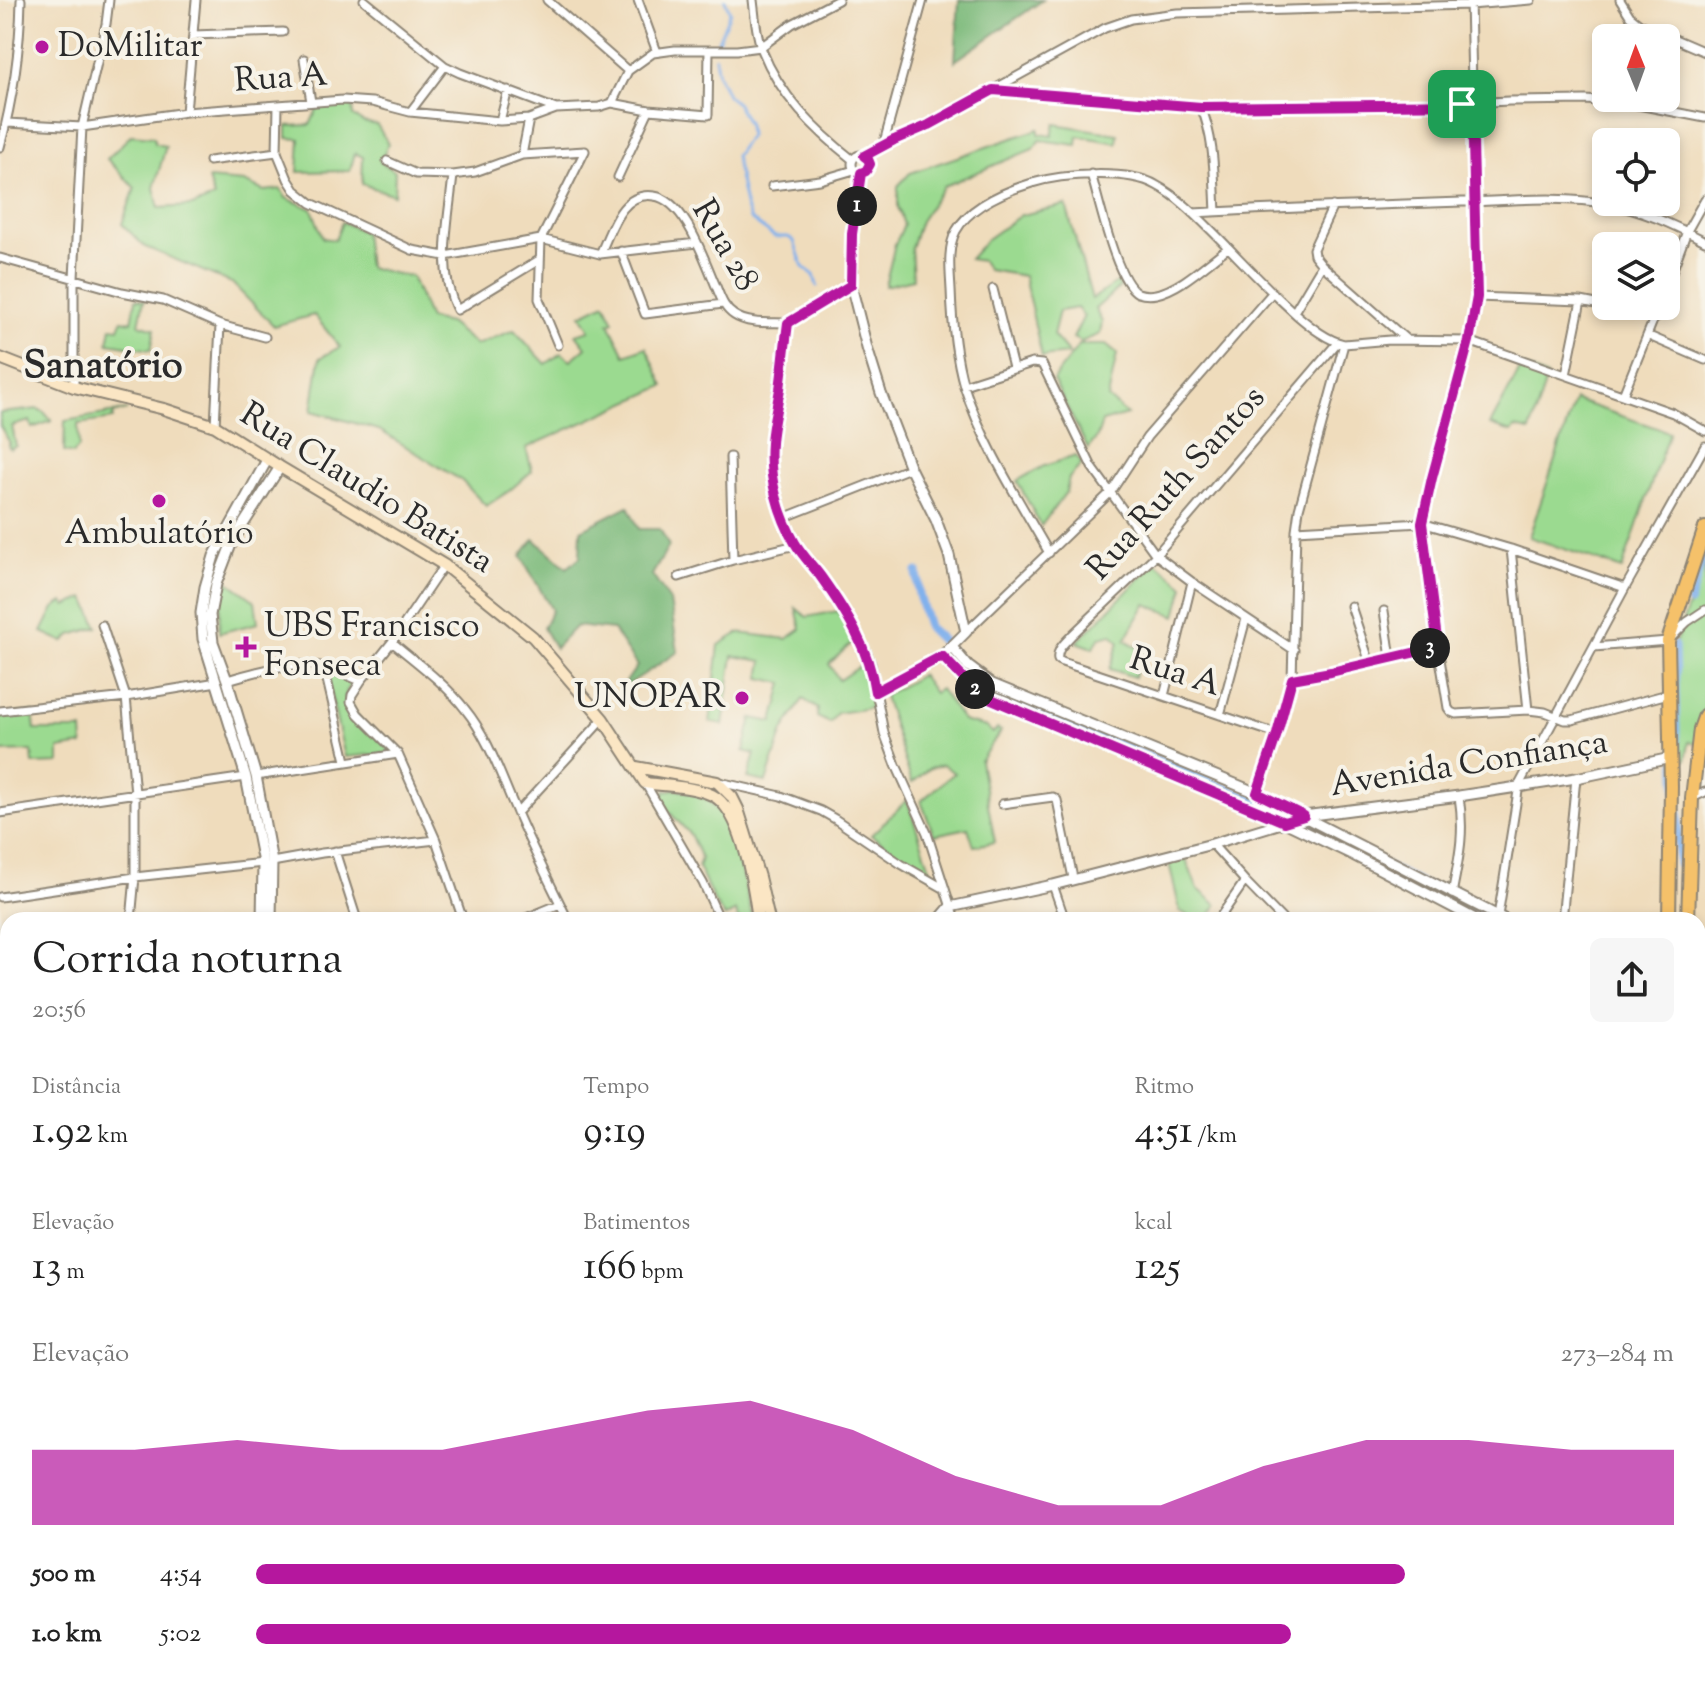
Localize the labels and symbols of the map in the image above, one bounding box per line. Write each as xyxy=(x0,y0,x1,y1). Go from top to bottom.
place label: DoMilitar xyxy=(58,23,203,72)
north arrow xyxy=(1592,24,1680,112)
marker: DoMilitar xyxy=(33,38,51,56)
street label: Rua A xyxy=(233,51,329,107)
pin xyxy=(1428,70,1496,138)
pin: 1 xyxy=(837,186,877,226)
street label: Rua 28 xyxy=(678,191,770,301)
district label: Sanatório xyxy=(23,341,183,395)
street label: Rua Ruth Santos xyxy=(1076,376,1278,592)
street label: Rua Claudio Batista xyxy=(230,391,502,587)
marker: Ambulatório xyxy=(150,492,168,510)
place label: Ambulatório xyxy=(64,510,254,559)
place label: UBS Francisco Fonseca xyxy=(264,603,480,691)
pin: 3 xyxy=(1410,628,1450,668)
street label: Rua A xyxy=(1123,635,1227,711)
marker: UBS Francisco Fonseca xyxy=(235,636,257,658)
pin: 2 xyxy=(955,669,995,709)
place label: UNOPAR xyxy=(574,674,727,723)
marker: UNOPAR xyxy=(733,689,751,707)
street label: Avenida Confiança xyxy=(1327,719,1611,811)

